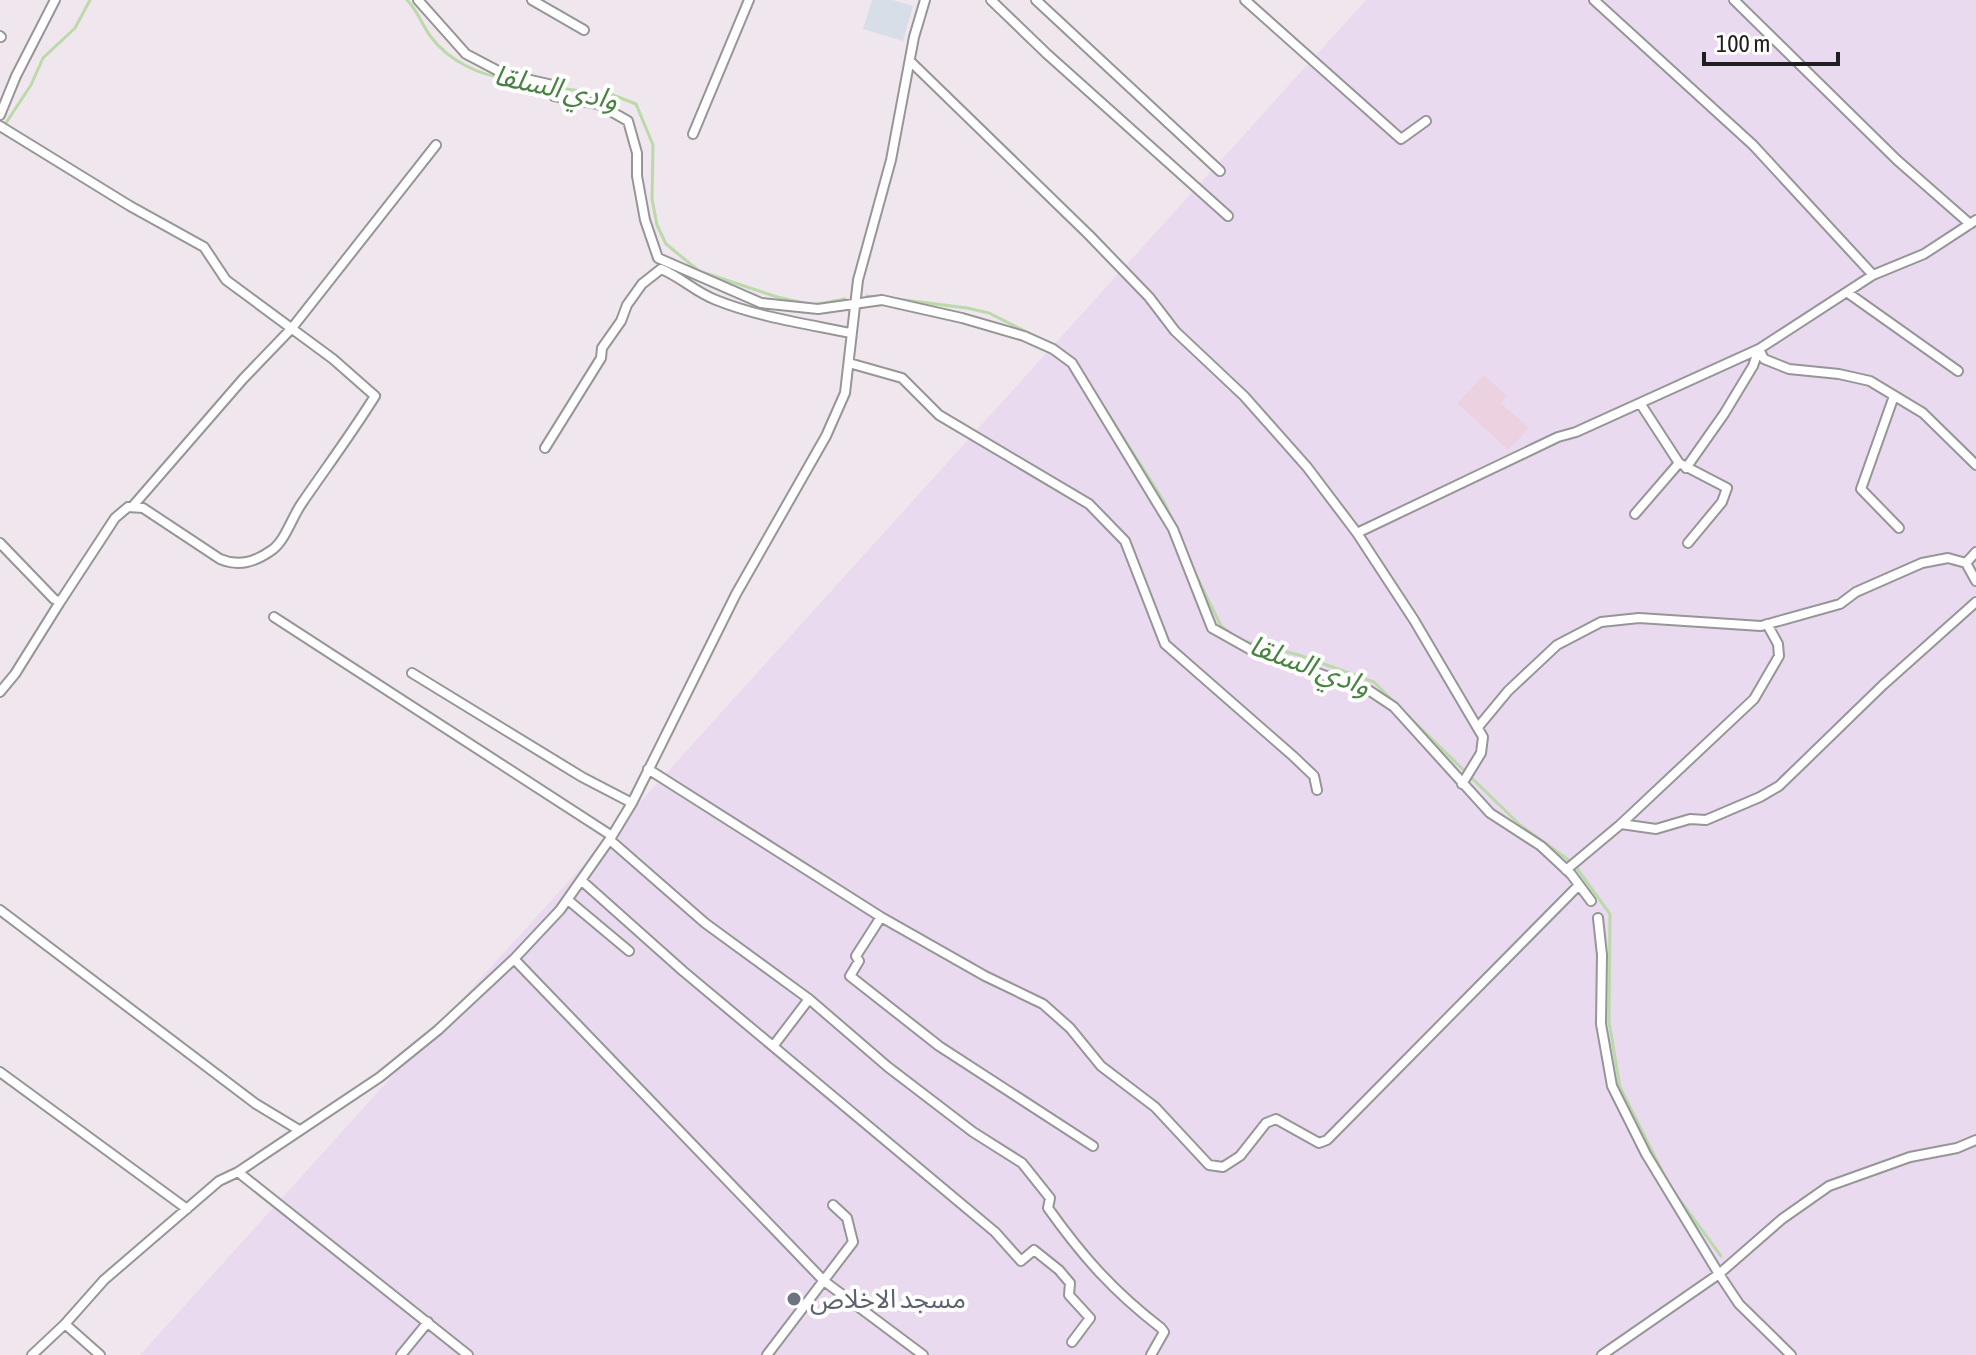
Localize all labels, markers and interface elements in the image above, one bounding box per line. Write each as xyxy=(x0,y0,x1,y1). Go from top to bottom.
scale bar xyxy=(1704,16,1838,66)
text: 100 m xyxy=(1716,30,1770,57)
water label: وادي السلقا xyxy=(490,58,621,122)
water label: وادي السلقا xyxy=(1243,628,1375,708)
place label: مسجد الاخلاص xyxy=(810,1284,966,1315)
marker: مسجد الاخلاص xyxy=(785,1290,803,1308)

